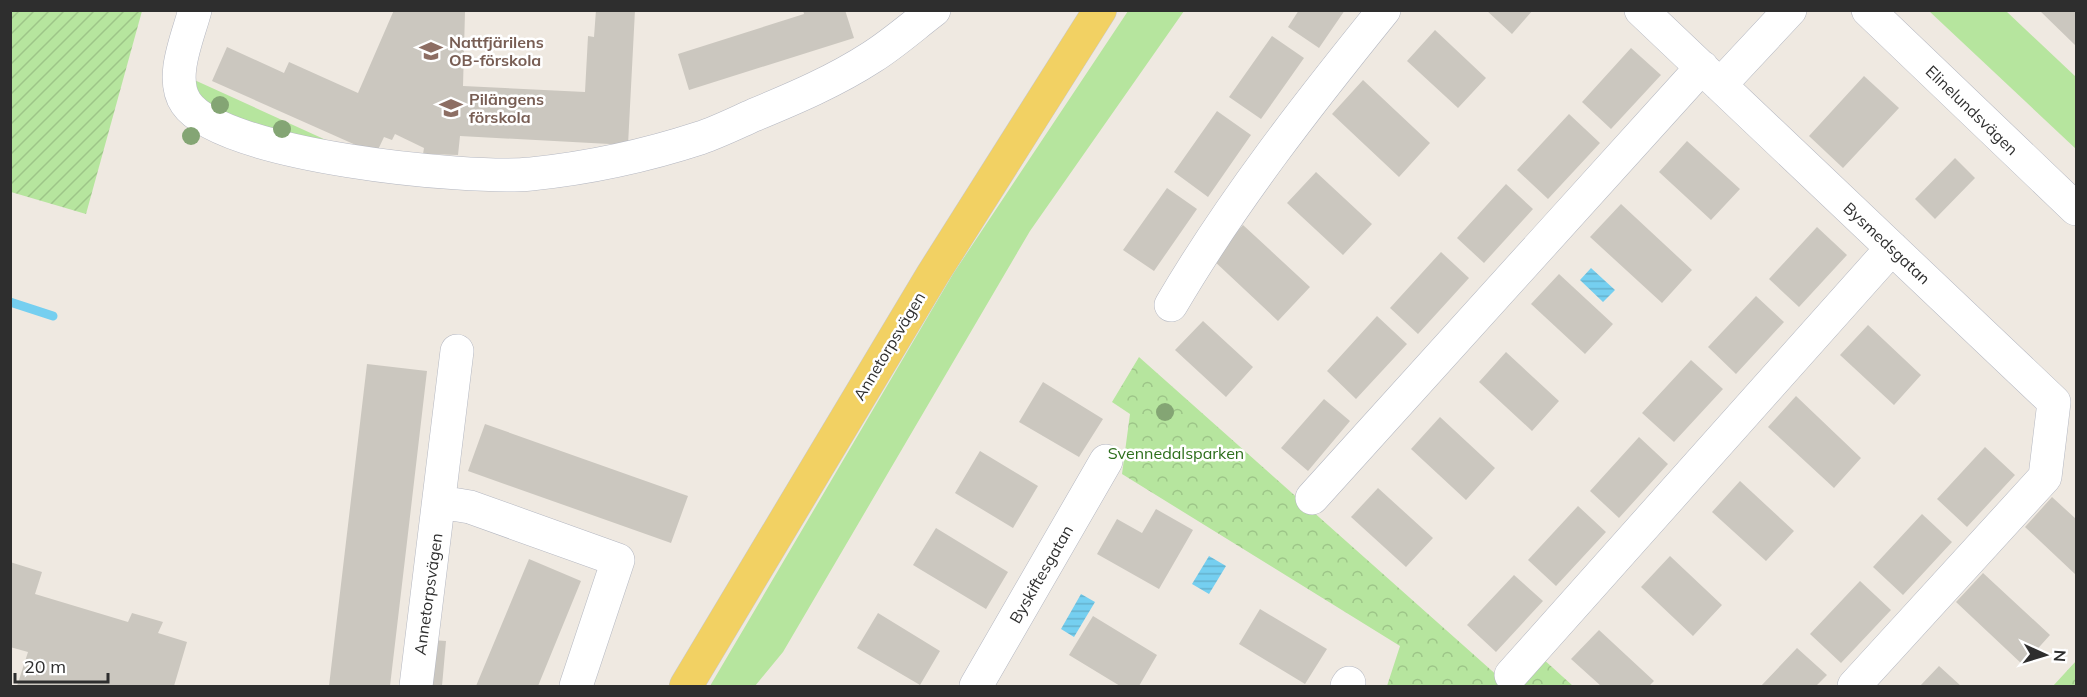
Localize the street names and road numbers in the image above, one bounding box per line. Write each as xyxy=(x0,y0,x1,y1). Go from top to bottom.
street label: Elinelundsvägen xyxy=(1922,61,2022,159)
street label: Bysmedsgatan xyxy=(1839,198,1935,288)
street label: Annetorpsvägen xyxy=(849,288,929,404)
street label: Byskiftesgatan xyxy=(1005,521,1077,627)
street label: Annetorpsvägen xyxy=(410,532,446,656)

